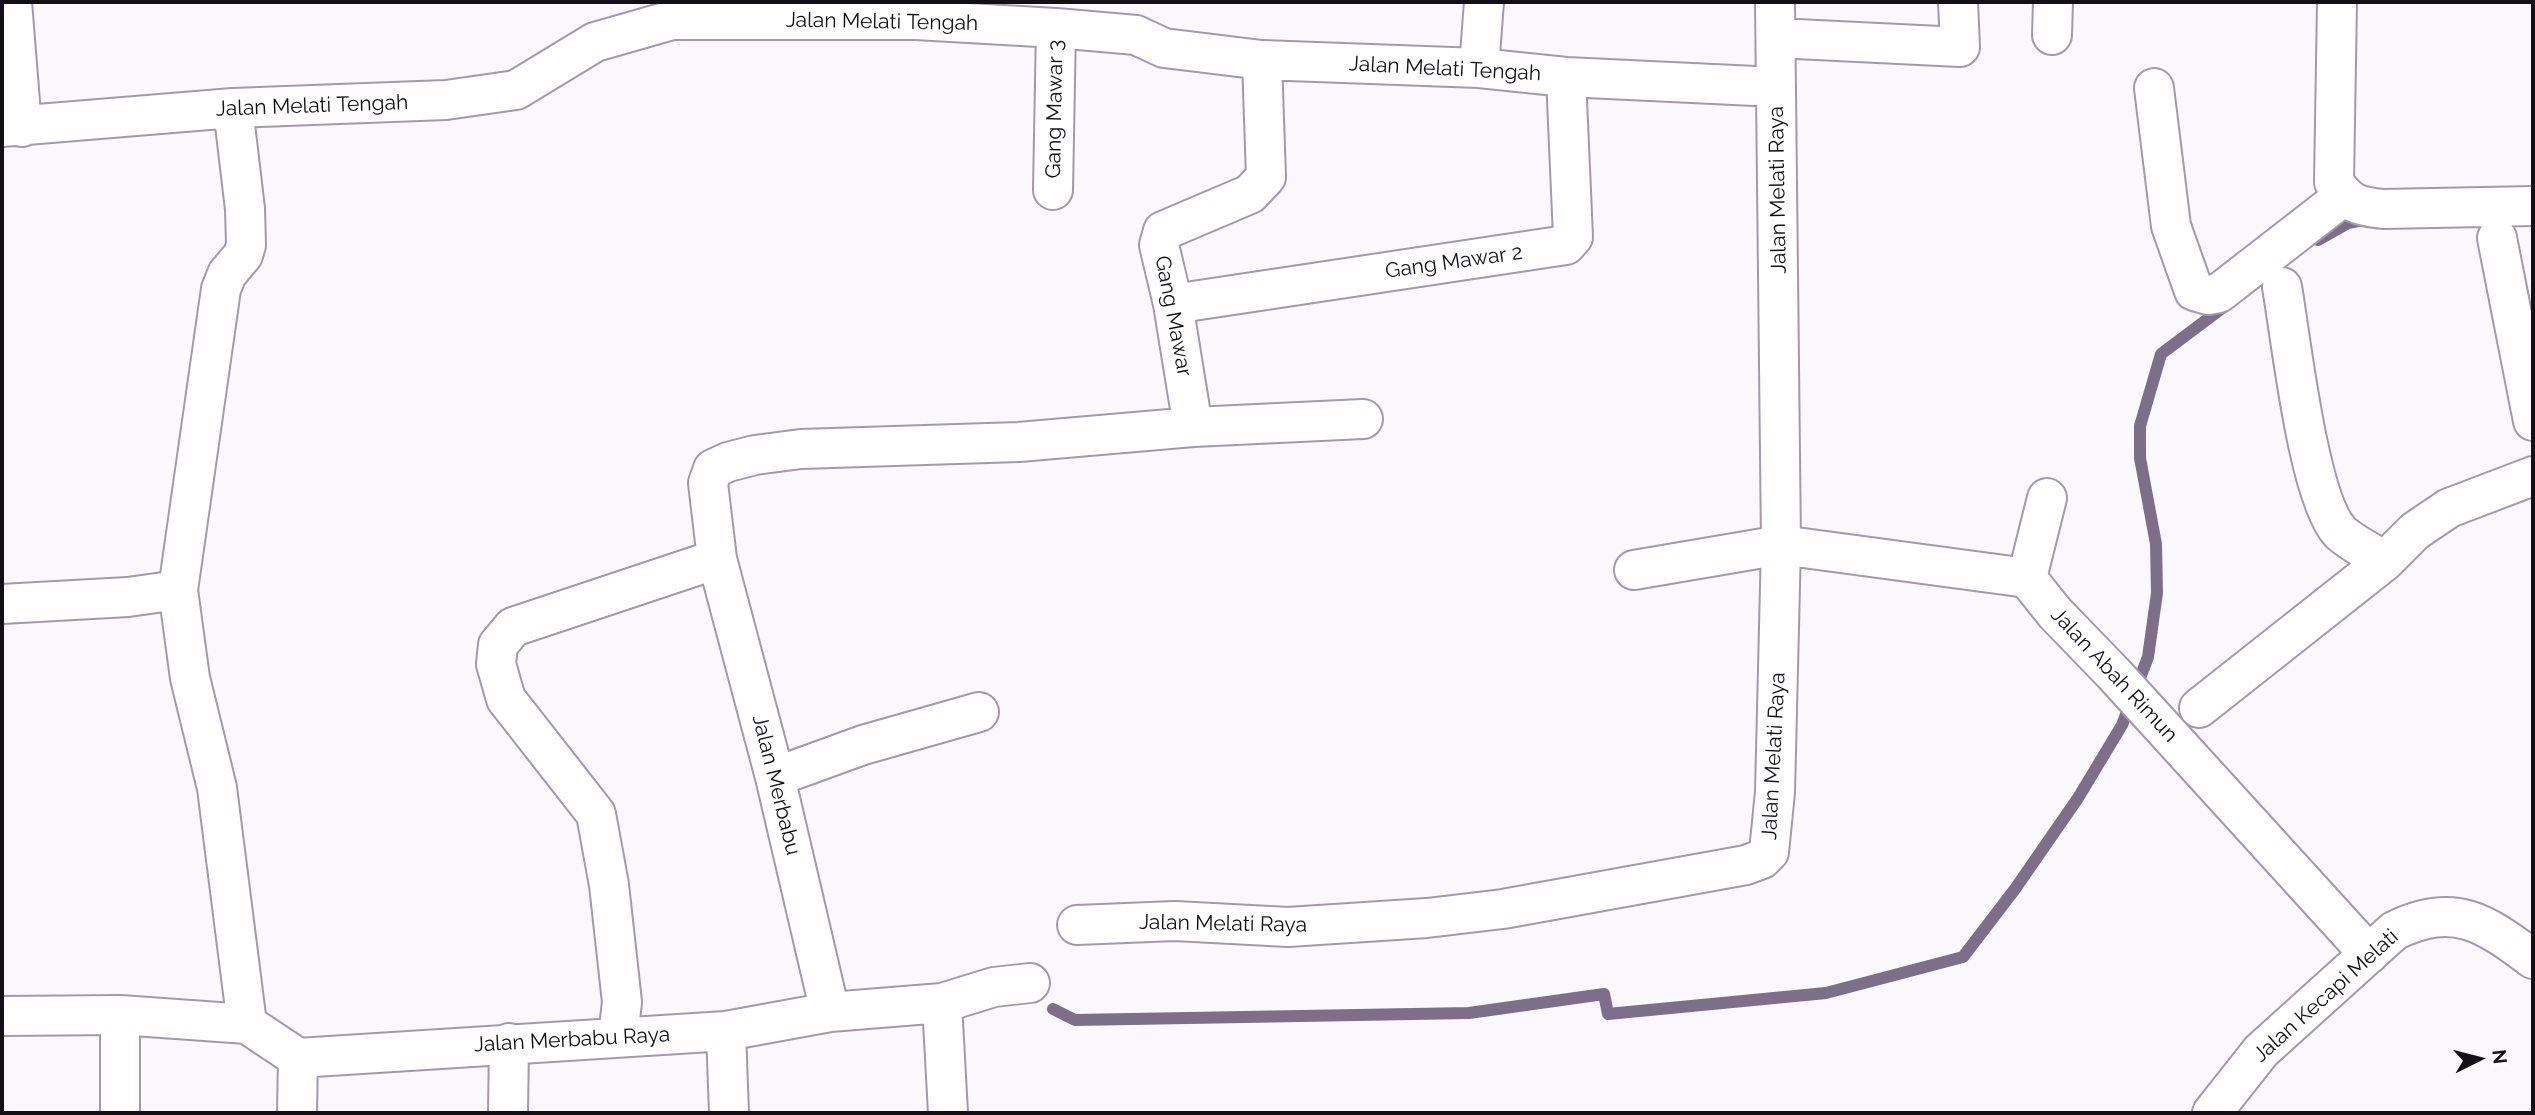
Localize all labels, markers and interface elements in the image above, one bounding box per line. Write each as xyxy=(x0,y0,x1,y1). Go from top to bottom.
street label: Jalan Melati Tengah xyxy=(786,8,978,36)
street label: Gang Mawar 3 xyxy=(1041,39,1069,179)
street label: Jalan Melati Tengah xyxy=(1348,51,1542,87)
street label: Jalan Melati Tengah xyxy=(215,90,409,122)
street label: Jalan Melati Raya xyxy=(1764,106,1792,274)
street label: Gang Mawar 2 xyxy=(1384,240,1524,284)
street label: Gang Mawar xyxy=(1149,254,1197,378)
street label: Jalan Abah Rimun xyxy=(2045,603,2183,747)
street label: Jalan Melati Raya xyxy=(1757,671,1791,841)
street label: Jalan Merbabu xyxy=(746,712,806,858)
street label: Jalan Melati Raya xyxy=(1139,910,1307,938)
street label: Jalan Kecapi Melati xyxy=(2248,924,2404,1068)
street label: Jalan Merbabu Raya xyxy=(473,1022,671,1058)
north arrow xyxy=(2444,1024,2514,1094)
text: N xyxy=(2488,1048,2512,1065)

